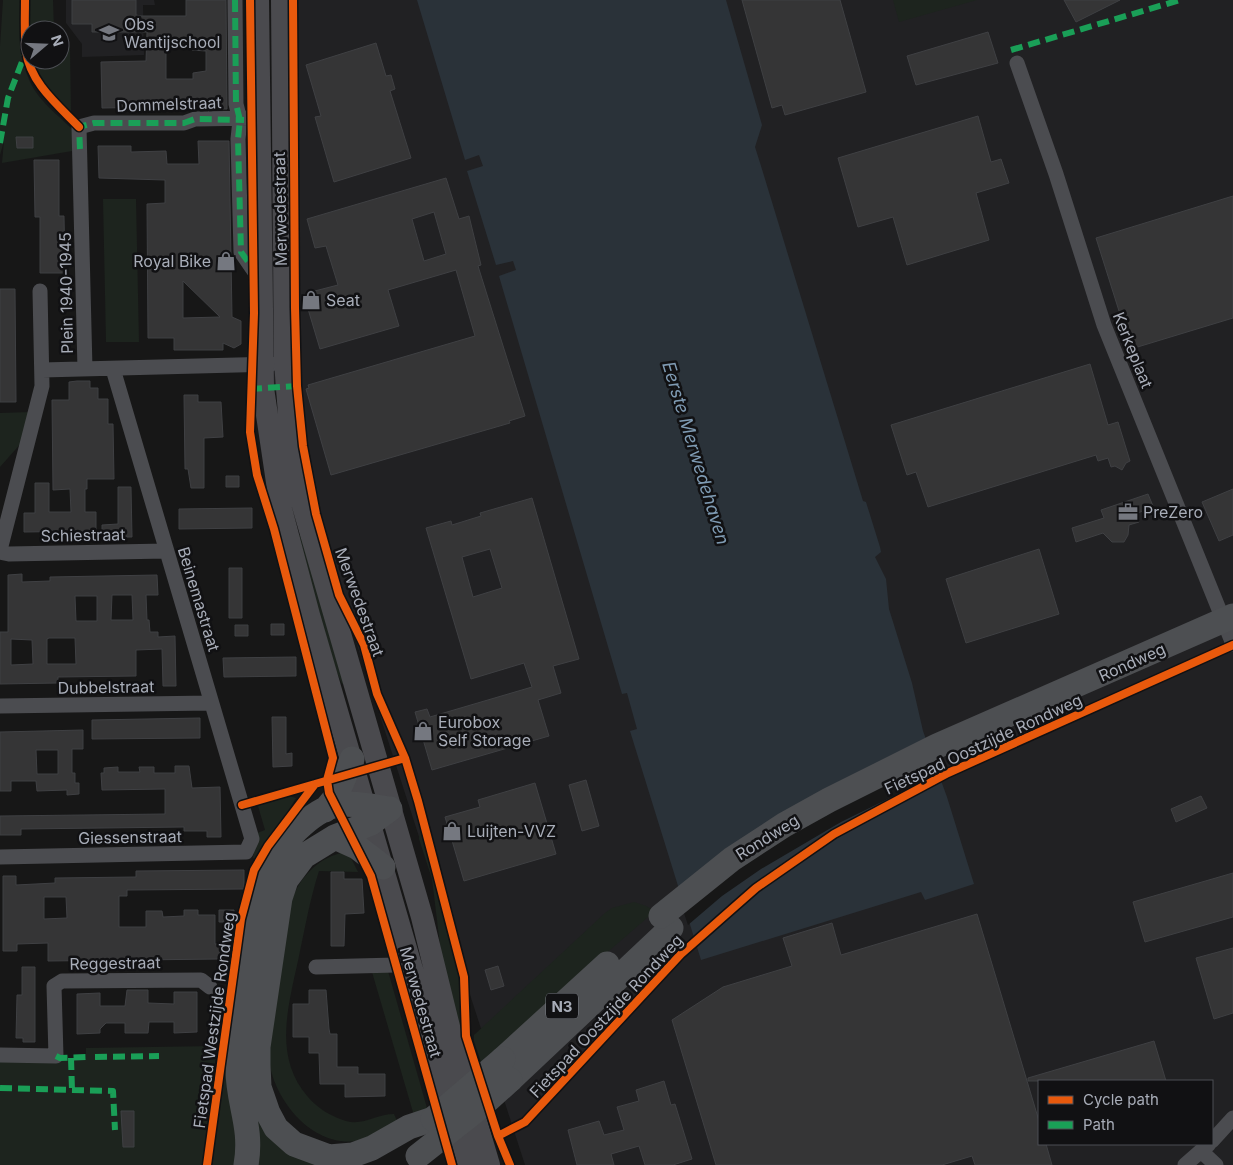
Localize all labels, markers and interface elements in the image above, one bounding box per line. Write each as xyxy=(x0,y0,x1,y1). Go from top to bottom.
place label: Obs Wantijschool xyxy=(124,14,220,52)
north arrow xyxy=(20,20,70,70)
school or university icon: Obs Wantijschool xyxy=(98,22,120,44)
text: N xyxy=(48,33,68,48)
street label: Dommelstraat xyxy=(116,92,222,116)
street label: Merwedestraat xyxy=(269,152,291,266)
street label: Plein 1940-1945 xyxy=(55,232,77,354)
shop icon: Royal Bike xyxy=(215,250,237,272)
place label: Royal Bike xyxy=(133,251,211,271)
shop icon: Seat xyxy=(300,289,322,311)
place label: Seat xyxy=(326,290,360,310)
street label: Kerkeplaat xyxy=(1109,309,1157,391)
water label: Eerste Merwedehaven xyxy=(658,359,734,547)
office icon: PreZero xyxy=(1117,501,1139,523)
place label: PreZero xyxy=(1143,502,1203,522)
street label: Schiestraat xyxy=(40,524,126,546)
street label: Beinemastraat xyxy=(174,544,224,654)
street label: Merwedestraat xyxy=(331,545,389,659)
street label: Rondweg xyxy=(1096,638,1168,686)
street label: Dubbelstraat xyxy=(57,676,155,698)
street label: Fietspad Oostzijde Rondweg xyxy=(881,689,1085,799)
place label: Eurobox Self Storage xyxy=(438,712,531,750)
shop icon: Eurobox Self Storage xyxy=(412,720,434,742)
street label: Rondweg xyxy=(732,810,802,864)
shop icon: Luijten-VVZ xyxy=(441,820,463,842)
place label: Luijten-VVZ xyxy=(467,821,556,841)
street label: Giessenstraat xyxy=(78,826,182,848)
street label: Fietspad Westzijde Rondweg xyxy=(189,910,239,1130)
street label: Fietspad Oostzijde Rondweg xyxy=(525,930,687,1102)
street label: Merwedestraat xyxy=(396,944,446,1060)
street label: Reggestraat xyxy=(69,952,161,974)
road number: N3 xyxy=(546,994,578,1018)
legend xyxy=(1038,1080,1213,1145)
text: Cycle path xyxy=(1083,1090,1159,1109)
text: Path xyxy=(1083,1115,1115,1134)

